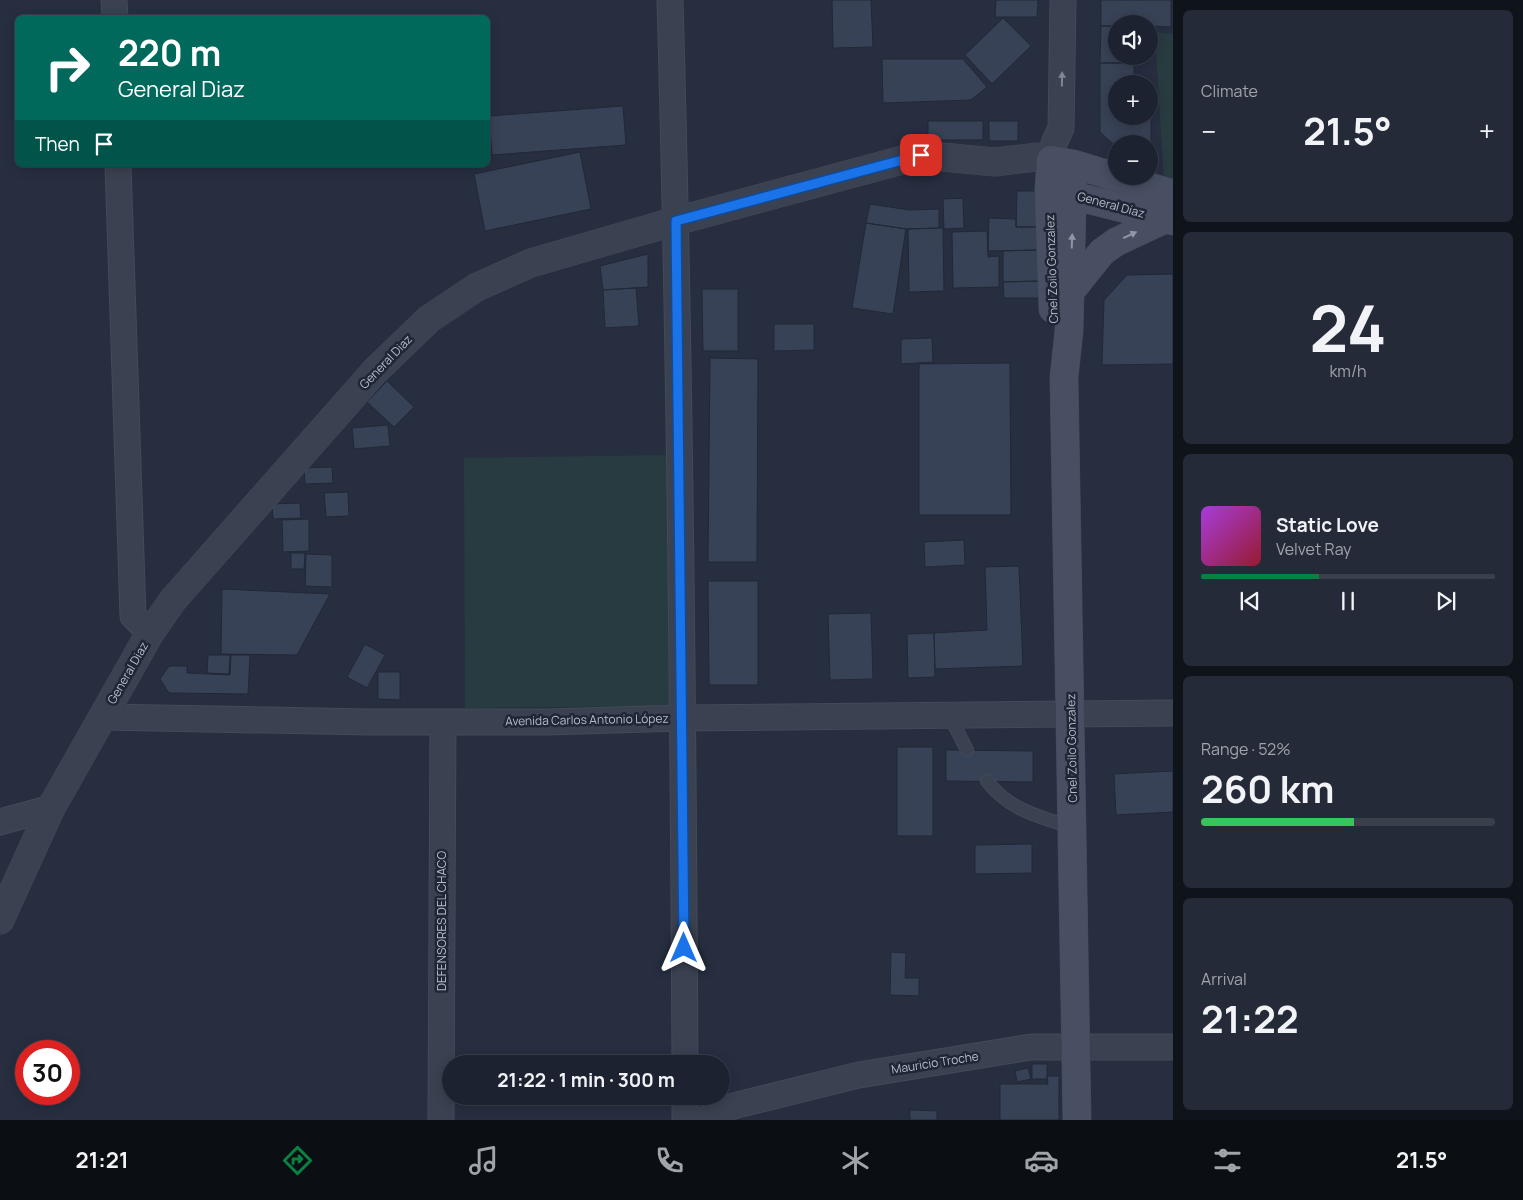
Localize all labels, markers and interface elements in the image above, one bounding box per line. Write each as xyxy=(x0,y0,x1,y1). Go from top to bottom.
map controls xyxy=(1108,15,1158,185)
button: sound xyxy=(1108,15,1158,65)
text: 220 m xyxy=(118,29,221,77)
icon: right xyxy=(35,35,100,100)
one-way arrow xyxy=(1058,71,1066,87)
text: General Diaz xyxy=(118,74,245,104)
button: + xyxy=(1108,75,1158,125)
text: Climate xyxy=(1201,80,1258,102)
text: 21.5° xyxy=(1303,104,1392,156)
text: − xyxy=(1201,112,1216,150)
text: + xyxy=(1479,112,1495,150)
icon: arrive xyxy=(90,130,118,158)
text: Then xyxy=(35,131,80,157)
pin xyxy=(900,134,942,176)
button: − xyxy=(1108,135,1158,185)
icon: arrive xyxy=(907,141,935,169)
street label: General Díaz xyxy=(1075,187,1147,222)
street label: Cnel Zoilo Gonzalez xyxy=(1041,214,1062,324)
one-way arrow xyxy=(1123,231,1137,239)
one-way arrow xyxy=(1068,233,1076,249)
text: 24 xyxy=(1310,283,1386,372)
street label: General Diaz xyxy=(355,331,416,392)
text: km/h xyxy=(1329,360,1367,382)
text: Static Love xyxy=(1276,512,1379,538)
text: Velvet Ray xyxy=(1276,538,1352,560)
icon: previous xyxy=(1236,587,1264,615)
icon: pause xyxy=(1334,587,1362,615)
icon: next xyxy=(1432,587,1460,615)
street label: General Diaz xyxy=(103,639,152,707)
street label: Cnel Zoilo Gonzalez xyxy=(1062,693,1081,803)
street label: Avenida Carlos Antonio López xyxy=(505,710,669,729)
text: Range · 52% xyxy=(1201,738,1291,760)
text: 260 km xyxy=(1201,762,1334,814)
street label: DEFENSORES DEL CHACO xyxy=(433,851,450,991)
position arrow xyxy=(657,921,709,973)
text: Arrival xyxy=(1201,968,1247,990)
text: 21:22 xyxy=(1201,992,1299,1044)
speed limit sign: 30 xyxy=(15,1040,80,1105)
street label: Mauricio Troche xyxy=(890,1047,980,1078)
text: 21:22 · 1 min · 300 m xyxy=(497,1067,675,1093)
icon: directions xyxy=(280,1143,315,1178)
icon: music xyxy=(466,1143,501,1178)
icon: phone xyxy=(652,1143,687,1178)
icon: climate xyxy=(838,1143,873,1178)
icon: car xyxy=(1024,1143,1059,1178)
icon: filters xyxy=(1210,1143,1245,1178)
text: 21:21 xyxy=(76,1145,129,1175)
text: 21.5° xyxy=(1396,1145,1447,1175)

